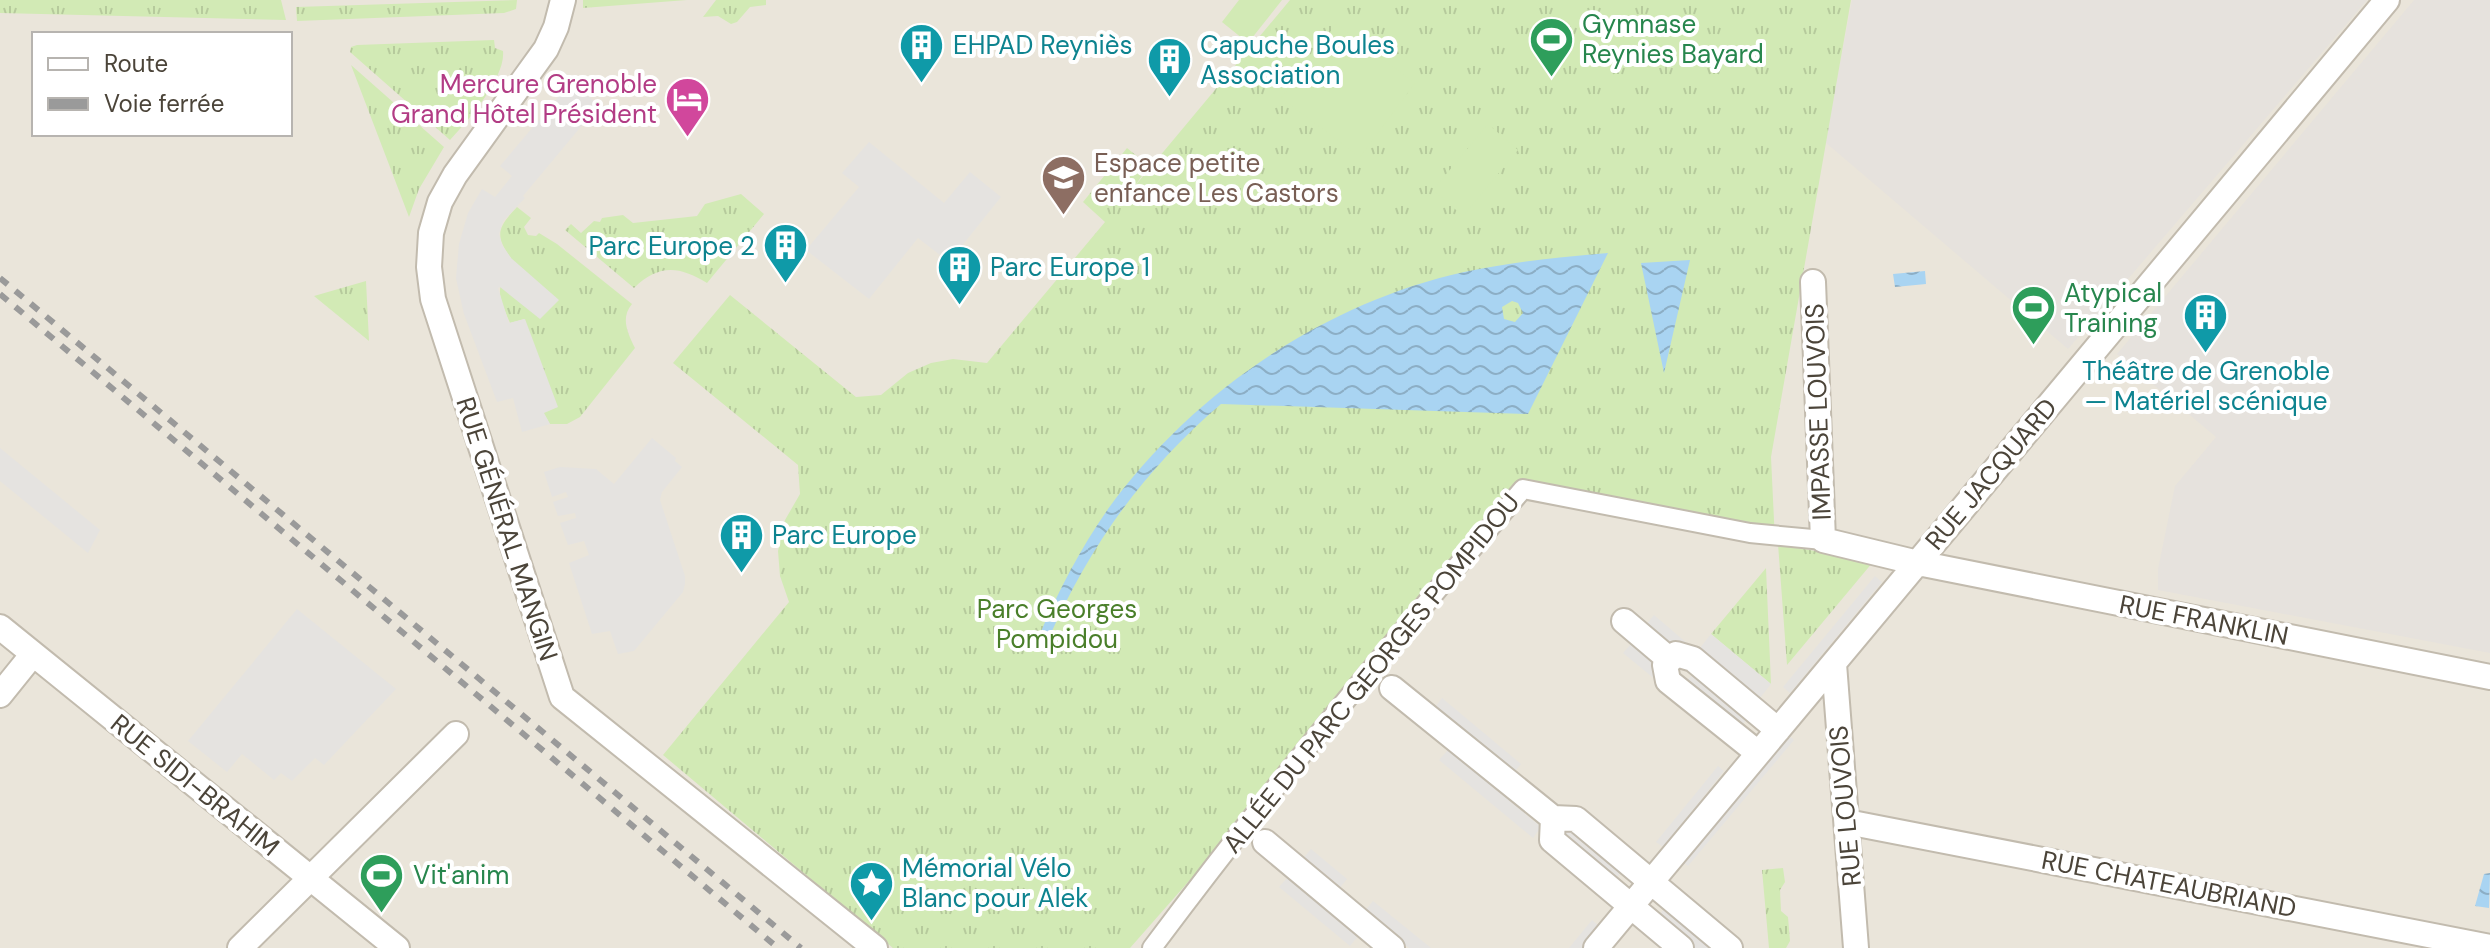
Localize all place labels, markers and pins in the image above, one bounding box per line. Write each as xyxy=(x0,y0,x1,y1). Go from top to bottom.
place label: Gymnase Reynies Bayard xyxy=(1582,7,1764,71)
sports icon: Gymnase Reynies Bayard xyxy=(1527,15,1575,78)
building icon: EHPAD Reyniès xyxy=(898,21,946,84)
place label: EHPAD Reyniès xyxy=(953,28,1133,62)
place label: Capuche Boules Association xyxy=(1200,28,1395,92)
building icon: Capuche Boules Association xyxy=(1145,36,1193,99)
place label: Mercure Grenoble Grand Hôtel Président xyxy=(391,67,657,131)
hotel icon: Mercure Grenoble Grand Hôtel Président xyxy=(664,75,712,138)
place label: Espace petite enfance Les Castors xyxy=(1094,146,1339,210)
school or university icon: Espace petite enfance Les Castors xyxy=(1039,154,1087,217)
building icon: Parc Europe 2 xyxy=(762,222,810,285)
place label: Parc Europe 2 xyxy=(588,229,755,263)
building icon: Parc Europe 1 xyxy=(935,243,983,306)
place label: Parc Europe 1 xyxy=(990,250,1150,284)
place label: Atypical Training xyxy=(2064,276,2162,340)
sports icon: Atypical Training xyxy=(2009,284,2057,347)
building icon: Théâtre de Grenoble — Matériel scénique xyxy=(2182,292,2230,355)
place label: Théâtre de Grenoble — Matériel scénique xyxy=(2082,354,2330,418)
building icon: Parc Europe xyxy=(717,511,765,574)
place label: Parc Europe xyxy=(772,518,917,552)
sports icon: Vit'anim xyxy=(358,851,406,914)
place label: Mémorial Vélo Blanc pour Alek xyxy=(902,851,1088,915)
place label: Vit'anim xyxy=(413,858,509,892)
place icon: Mémorial Vélo Blanc pour Alek xyxy=(847,859,895,922)

